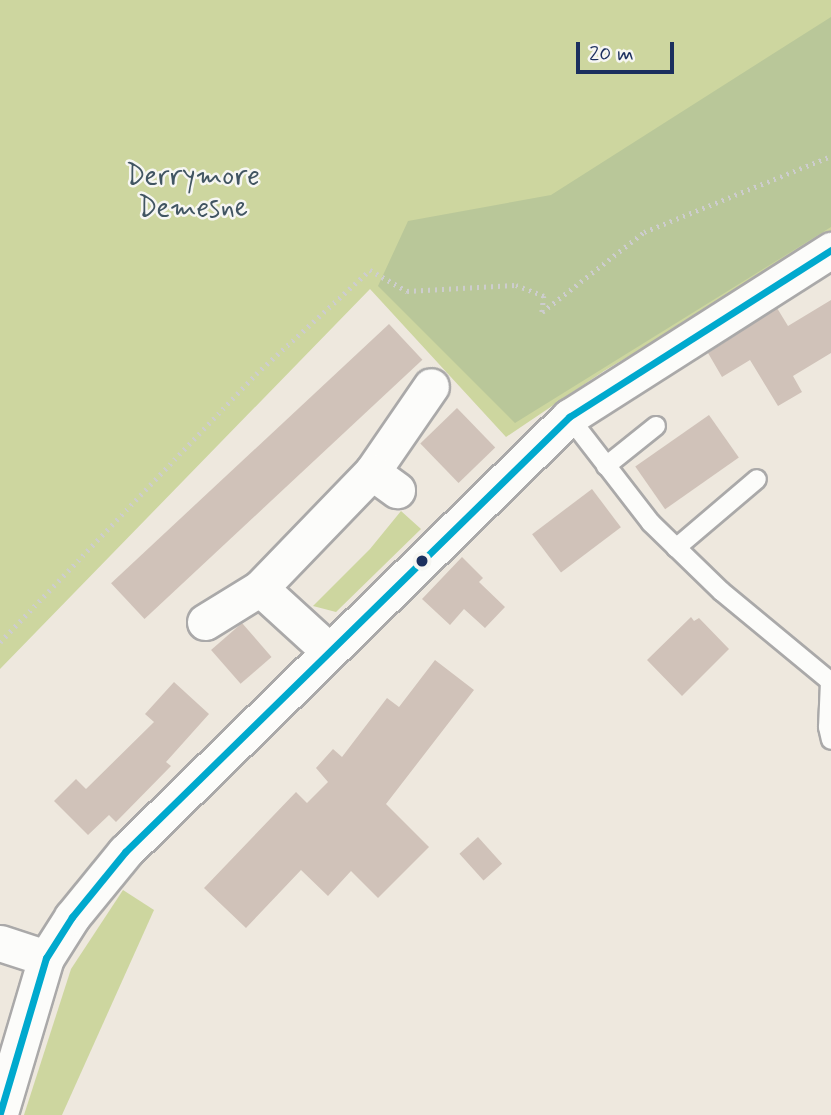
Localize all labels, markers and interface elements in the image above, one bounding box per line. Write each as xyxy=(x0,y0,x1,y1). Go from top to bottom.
scale bar xyxy=(579,28,677,72)
text: 20 m xyxy=(589,40,634,68)
park label: Derrymore Demesne xyxy=(126,160,260,226)
unlabelled marker xyxy=(415,554,429,568)

